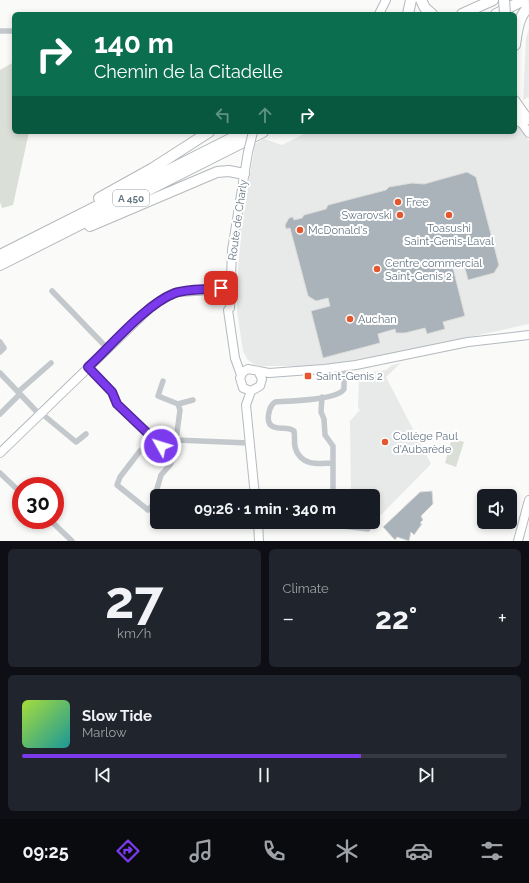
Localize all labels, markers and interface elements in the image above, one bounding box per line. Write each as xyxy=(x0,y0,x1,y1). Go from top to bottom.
text: 140 m xyxy=(94,27,174,60)
icon: right xyxy=(28,28,80,80)
text: Chemin de la Citadelle xyxy=(94,61,283,82)
icon: left xyxy=(212,104,234,126)
icon: ahead xyxy=(254,104,276,126)
icon: right xyxy=(296,104,318,126)
street label: Route de Charly xyxy=(226,179,250,261)
road number: A 450 xyxy=(113,190,149,206)
place label: Free xyxy=(406,196,429,209)
marker: Free xyxy=(393,197,403,207)
place label: Swarovski xyxy=(341,209,392,222)
marker: Swarovski xyxy=(395,210,405,220)
marker: Toasushi Saint-Genis-Laval xyxy=(444,210,454,220)
place label: Toasushi Saint-Genis-Laval xyxy=(404,222,494,248)
place label: McDonald's xyxy=(308,224,368,237)
marker: McDonald's xyxy=(295,225,305,235)
place label: Centre commercial Saint-Genis 2 xyxy=(385,257,482,283)
marker: Centre commercial Saint-Genis 2 xyxy=(372,264,382,274)
pin xyxy=(204,271,238,305)
icon: arrive xyxy=(210,277,232,299)
place label: Auchan xyxy=(358,313,397,326)
marker: Auchan xyxy=(345,314,355,324)
place label: Saint-Genis 2 xyxy=(316,370,383,383)
marker: Saint-Genis 2 xyxy=(303,371,313,381)
position arrow xyxy=(140,425,182,467)
place label: Collège Paul d'Aubarède xyxy=(393,430,458,456)
marker: Collège Paul d'Aubarède xyxy=(380,437,390,447)
speed limit sign: 30 xyxy=(12,477,64,529)
map controls xyxy=(477,489,517,529)
button: sound xyxy=(477,489,517,529)
text: 09:26 · 1 min · 340 m xyxy=(194,500,336,518)
text: 27 xyxy=(105,569,164,630)
text: Climate xyxy=(283,581,329,596)
text: 22° xyxy=(375,601,417,636)
text: − xyxy=(283,605,294,631)
text: + xyxy=(498,605,507,631)
text: km/h xyxy=(117,626,151,641)
text: Slow Tide xyxy=(82,707,152,725)
text: Marlow xyxy=(82,725,127,740)
icon: previous xyxy=(92,764,114,786)
icon: pause xyxy=(253,764,275,786)
icon: next xyxy=(415,764,437,786)
icon: directions xyxy=(114,837,142,865)
icon: music xyxy=(187,837,215,865)
icon: phone xyxy=(260,837,288,865)
icon: climate xyxy=(333,837,361,865)
icon: car xyxy=(405,837,433,865)
icon: filters xyxy=(478,837,506,865)
text: 09:25 xyxy=(22,841,69,862)

